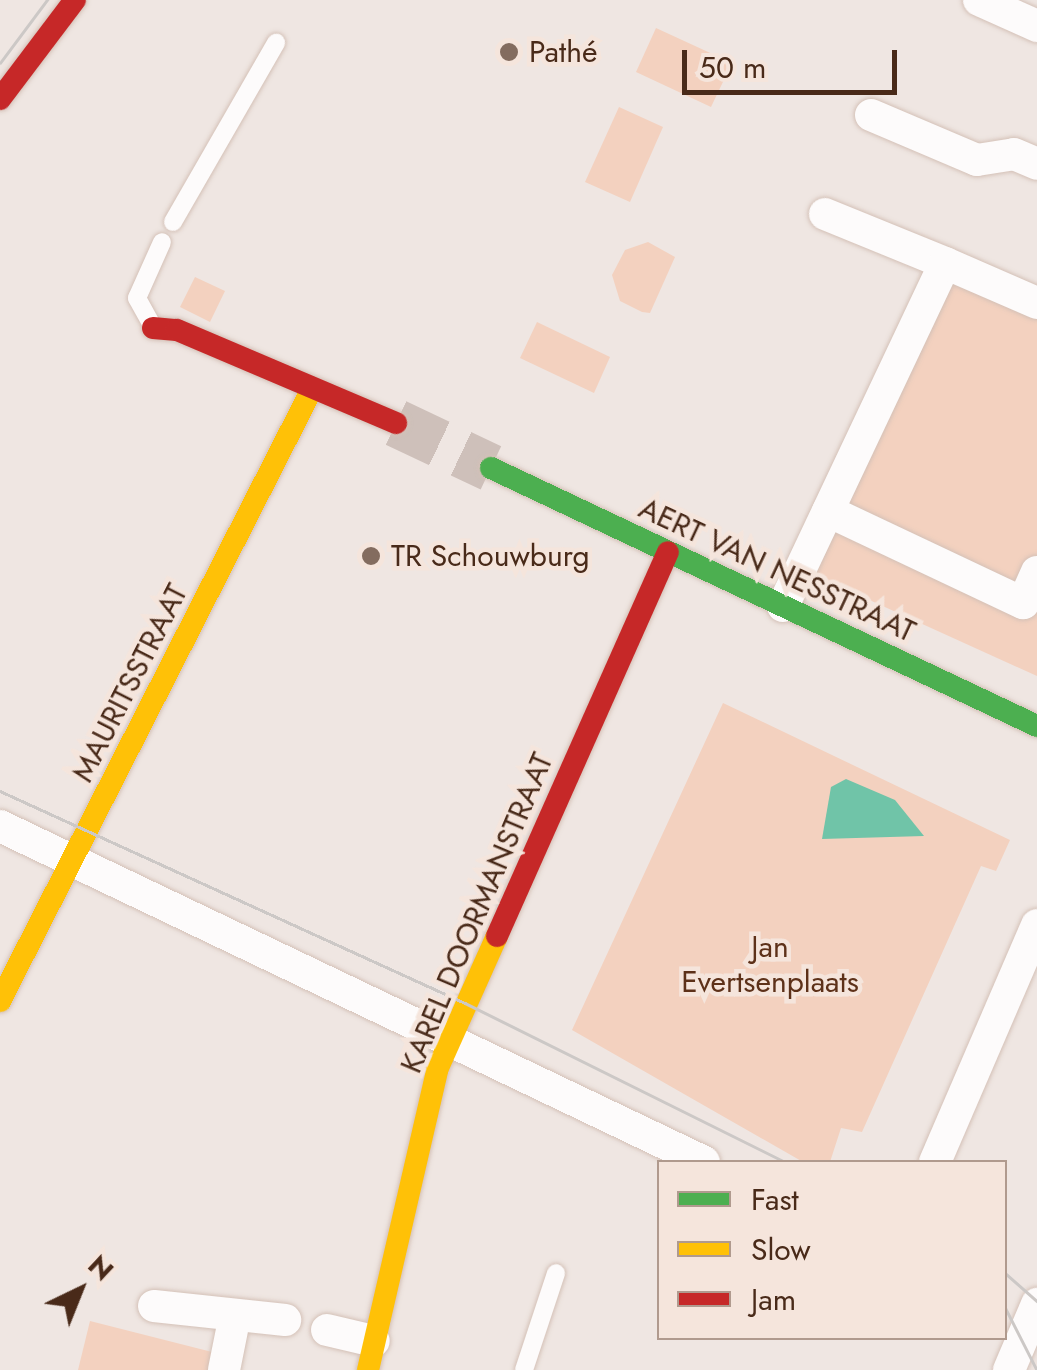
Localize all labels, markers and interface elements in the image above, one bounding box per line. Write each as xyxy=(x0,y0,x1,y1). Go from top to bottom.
scale bar xyxy=(687,30,902,92)
place label: Pathé xyxy=(529,34,597,70)
marker: Pathé xyxy=(498,41,520,63)
text: 50 m xyxy=(699,46,766,89)
street label: AERT VAN NESSTRAAT xyxy=(633,490,921,650)
place label: TR Schouwburg xyxy=(391,538,590,574)
marker: TR Schouwburg xyxy=(360,545,382,567)
street label: MAURITSSTRAAT xyxy=(65,578,195,788)
street label: KAREL DOORMANSTRAAT xyxy=(393,748,561,1078)
park label: Jan Evertsenplaats xyxy=(681,929,859,1000)
legend xyxy=(657,1160,1007,1340)
text: Fast xyxy=(751,1178,799,1221)
text: Slow xyxy=(751,1228,811,1271)
north arrow xyxy=(30,1240,130,1340)
text: N xyxy=(79,1245,123,1290)
text: Jam xyxy=(751,1278,796,1321)

